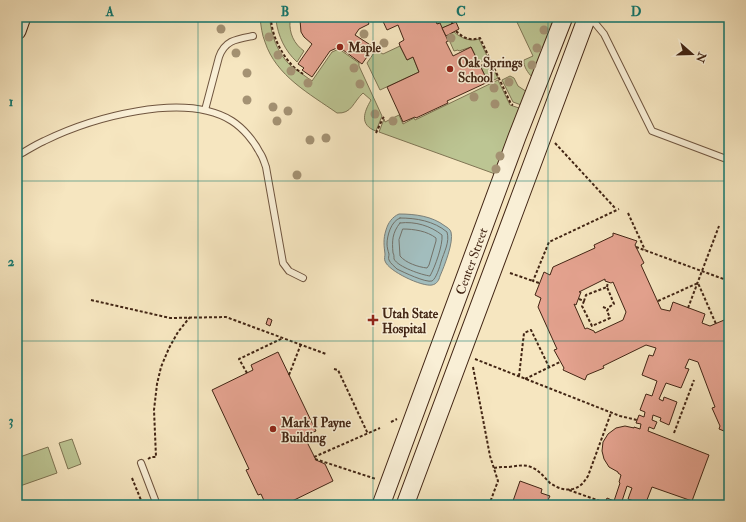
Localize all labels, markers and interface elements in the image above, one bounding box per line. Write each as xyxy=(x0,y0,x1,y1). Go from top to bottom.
text: A xyxy=(105,4,115,20)
text: B xyxy=(281,4,289,20)
text: C xyxy=(456,4,466,20)
text: D xyxy=(631,4,642,20)
north arrow xyxy=(672,34,712,74)
place label: Maple xyxy=(347,40,382,57)
marker: Maple xyxy=(335,42,345,52)
text: N xyxy=(693,49,709,65)
place label: Oak Springs School xyxy=(458,55,523,86)
marker: Oak Springs School xyxy=(445,64,455,74)
text: 1 xyxy=(9,94,14,110)
street label: Center Street xyxy=(452,226,491,297)
text: 2 xyxy=(8,254,15,270)
place label: Utah State Hospital xyxy=(382,306,439,338)
marker: Utah State Hospital xyxy=(367,314,379,326)
text: 3 xyxy=(9,413,14,429)
place label: Mark I Payne Building xyxy=(280,415,352,447)
marker: Mark I Payne Building xyxy=(268,424,278,434)

